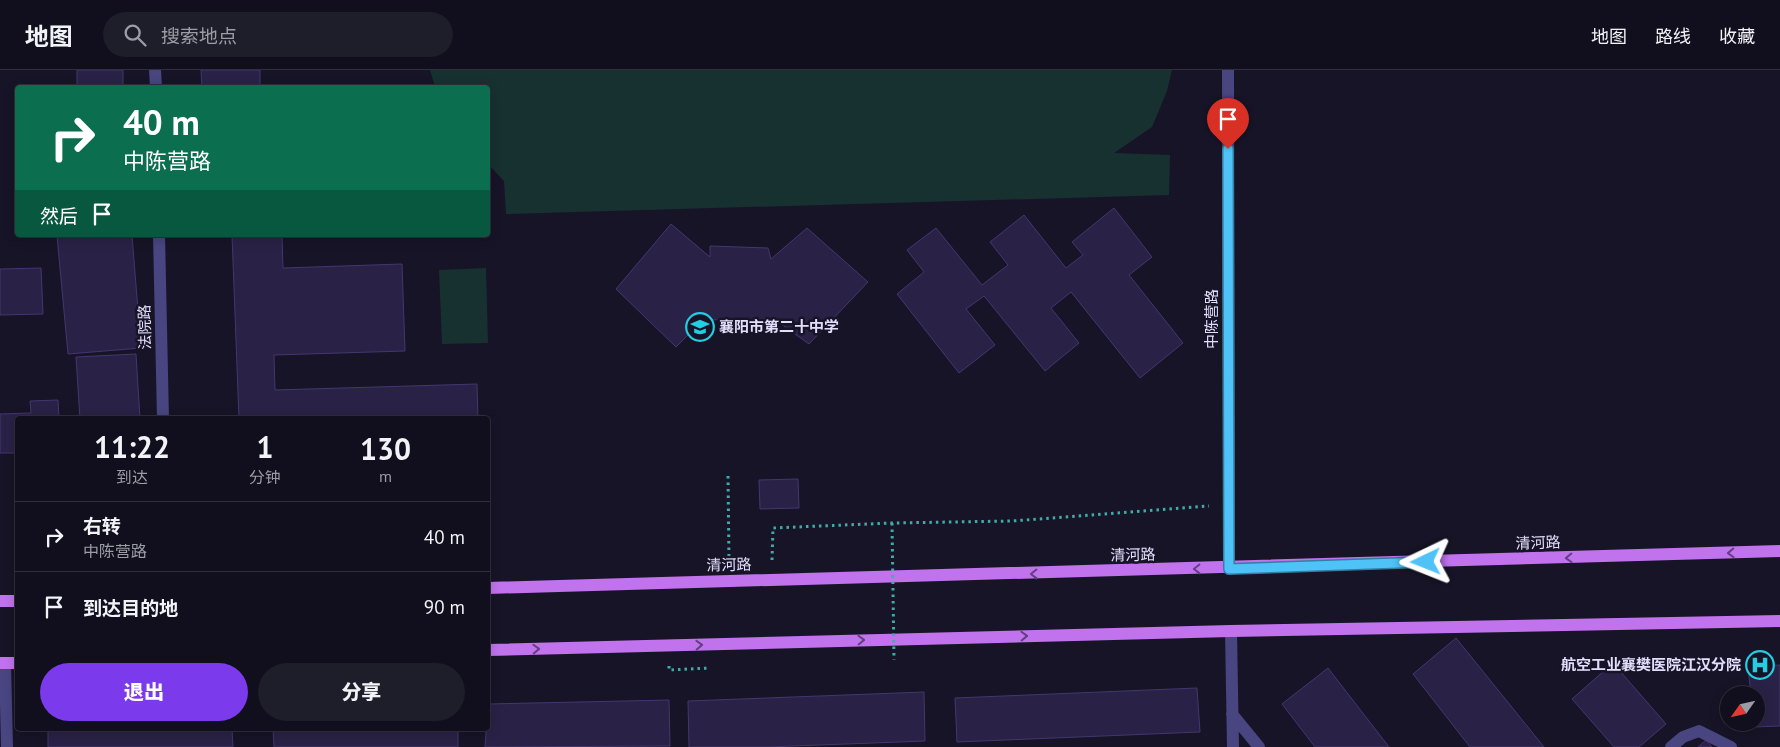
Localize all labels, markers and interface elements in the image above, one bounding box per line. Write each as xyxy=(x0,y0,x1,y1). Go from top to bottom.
search box xyxy=(103,12,453,57)
text: 地图 xyxy=(25,21,73,52)
icon: search xyxy=(121,21,149,49)
text: 搜索地点 xyxy=(161,24,237,48)
text: 地图 xyxy=(1591,25,1627,48)
text: 路线 xyxy=(1655,25,1691,48)
text: 收藏 xyxy=(1719,25,1755,48)
pin xyxy=(1207,98,1249,149)
text: 40 m xyxy=(123,99,200,145)
icon: right xyxy=(40,105,105,170)
icon: arrive xyxy=(1214,105,1242,133)
text: 中陈营路 xyxy=(123,147,211,175)
icon: arrive xyxy=(88,200,116,228)
text: 然后 xyxy=(40,204,78,228)
street label: 中陈营路 xyxy=(1202,289,1221,349)
street label: 法院路 xyxy=(135,304,154,350)
school or university icon: 襄阳市第二十中学 xyxy=(685,312,715,342)
place label: 襄阳市第二十中学 xyxy=(719,317,839,336)
text: 11:22 xyxy=(94,427,170,466)
text: 1 xyxy=(257,427,274,466)
text: 130 xyxy=(360,429,411,468)
text: m xyxy=(379,466,392,486)
text: 到达 xyxy=(116,467,148,487)
text: 分钟 xyxy=(249,467,281,487)
text: 右转 xyxy=(83,514,121,538)
icon: right xyxy=(40,523,68,551)
text: 40 m xyxy=(424,525,465,549)
street label: 清河路 xyxy=(1515,532,1561,553)
position arrow xyxy=(1399,535,1451,587)
text: 中陈营路 xyxy=(83,541,147,561)
street label: 清河路 xyxy=(1110,545,1156,564)
one-way arrow xyxy=(1727,548,1735,558)
one-way arrow xyxy=(1565,553,1572,563)
street label: 清河路 xyxy=(706,555,752,574)
one-way arrow xyxy=(1192,564,1200,575)
one-way arrow xyxy=(1030,568,1038,579)
icon: arrive xyxy=(40,593,68,621)
text: 90 m xyxy=(424,595,465,619)
text: 到达目的地 xyxy=(83,596,178,620)
one-way arrow xyxy=(1020,631,1028,641)
one-way arrow xyxy=(857,635,865,646)
one-way arrow xyxy=(695,639,703,650)
one-way arrow xyxy=(532,644,540,654)
hospital icon: 航空工业襄樊医院江汉分院 xyxy=(1745,650,1775,680)
place label: 航空工业襄樊医院江汉分院 xyxy=(1561,655,1741,674)
button: 退出 xyxy=(40,663,248,721)
button: 分享 xyxy=(258,663,465,721)
north arrow xyxy=(1720,686,1765,731)
map controls xyxy=(1720,686,1765,731)

